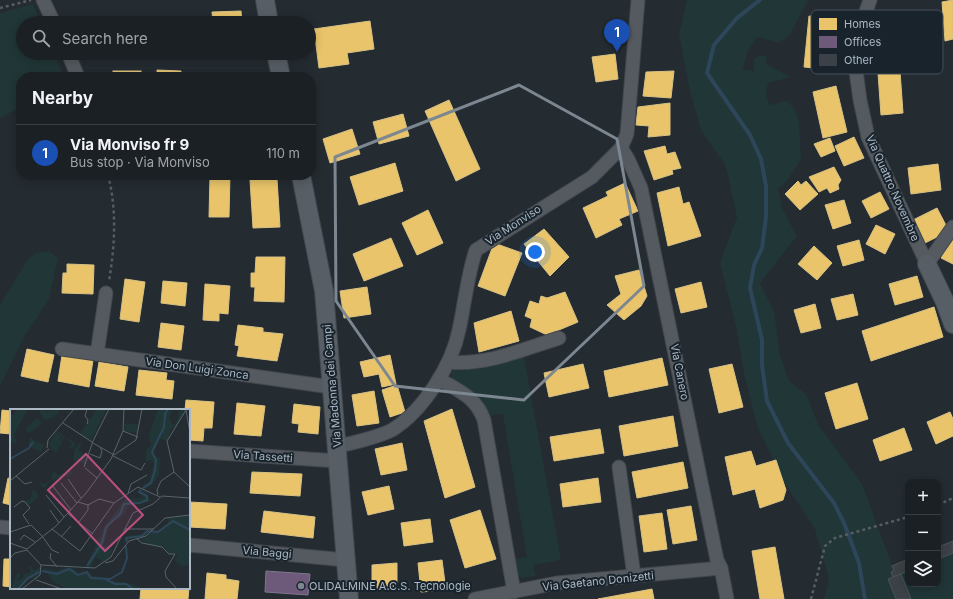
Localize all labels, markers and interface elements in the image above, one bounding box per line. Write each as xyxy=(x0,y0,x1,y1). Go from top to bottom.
legend xyxy=(811,10,943,74)
search box xyxy=(16,16,316,60)
text: Homes xyxy=(844,17,881,31)
pin: 1 xyxy=(604,19,630,52)
icon: search xyxy=(30,27,52,49)
text: Search here xyxy=(62,29,148,48)
text: Offices xyxy=(844,35,881,49)
text: Other xyxy=(844,53,873,67)
text: Nearby xyxy=(32,88,93,108)
street label: Via Quattro Novembre xyxy=(863,133,923,243)
text: Via Monviso fr 9 xyxy=(70,135,189,154)
text: 1 xyxy=(42,145,48,161)
text: 110 m xyxy=(266,145,300,161)
text: Bus stop · Via Monviso xyxy=(70,154,210,170)
street label: Via Monviso xyxy=(482,202,544,248)
your location xyxy=(525,242,545,262)
street label: Via Madonna dei Campi xyxy=(320,324,344,448)
street label: Via Canero xyxy=(668,343,692,402)
street label: Via Don Luigi Zonca xyxy=(144,354,250,382)
inset map xyxy=(10,409,190,589)
street label: Via Tassetti xyxy=(233,447,293,465)
map controls xyxy=(905,479,941,587)
button: + xyxy=(905,479,941,515)
button: − xyxy=(905,515,941,551)
street label: Via Baggi xyxy=(242,543,292,561)
button: layers xyxy=(905,551,941,587)
street label: Via Gaetano Donizetti xyxy=(542,568,654,594)
place label: OLIDALMINE A.C.S. Tecnologie xyxy=(309,579,471,593)
marker: OLIDALMINE A.C.S. Tecnologie xyxy=(296,581,306,591)

